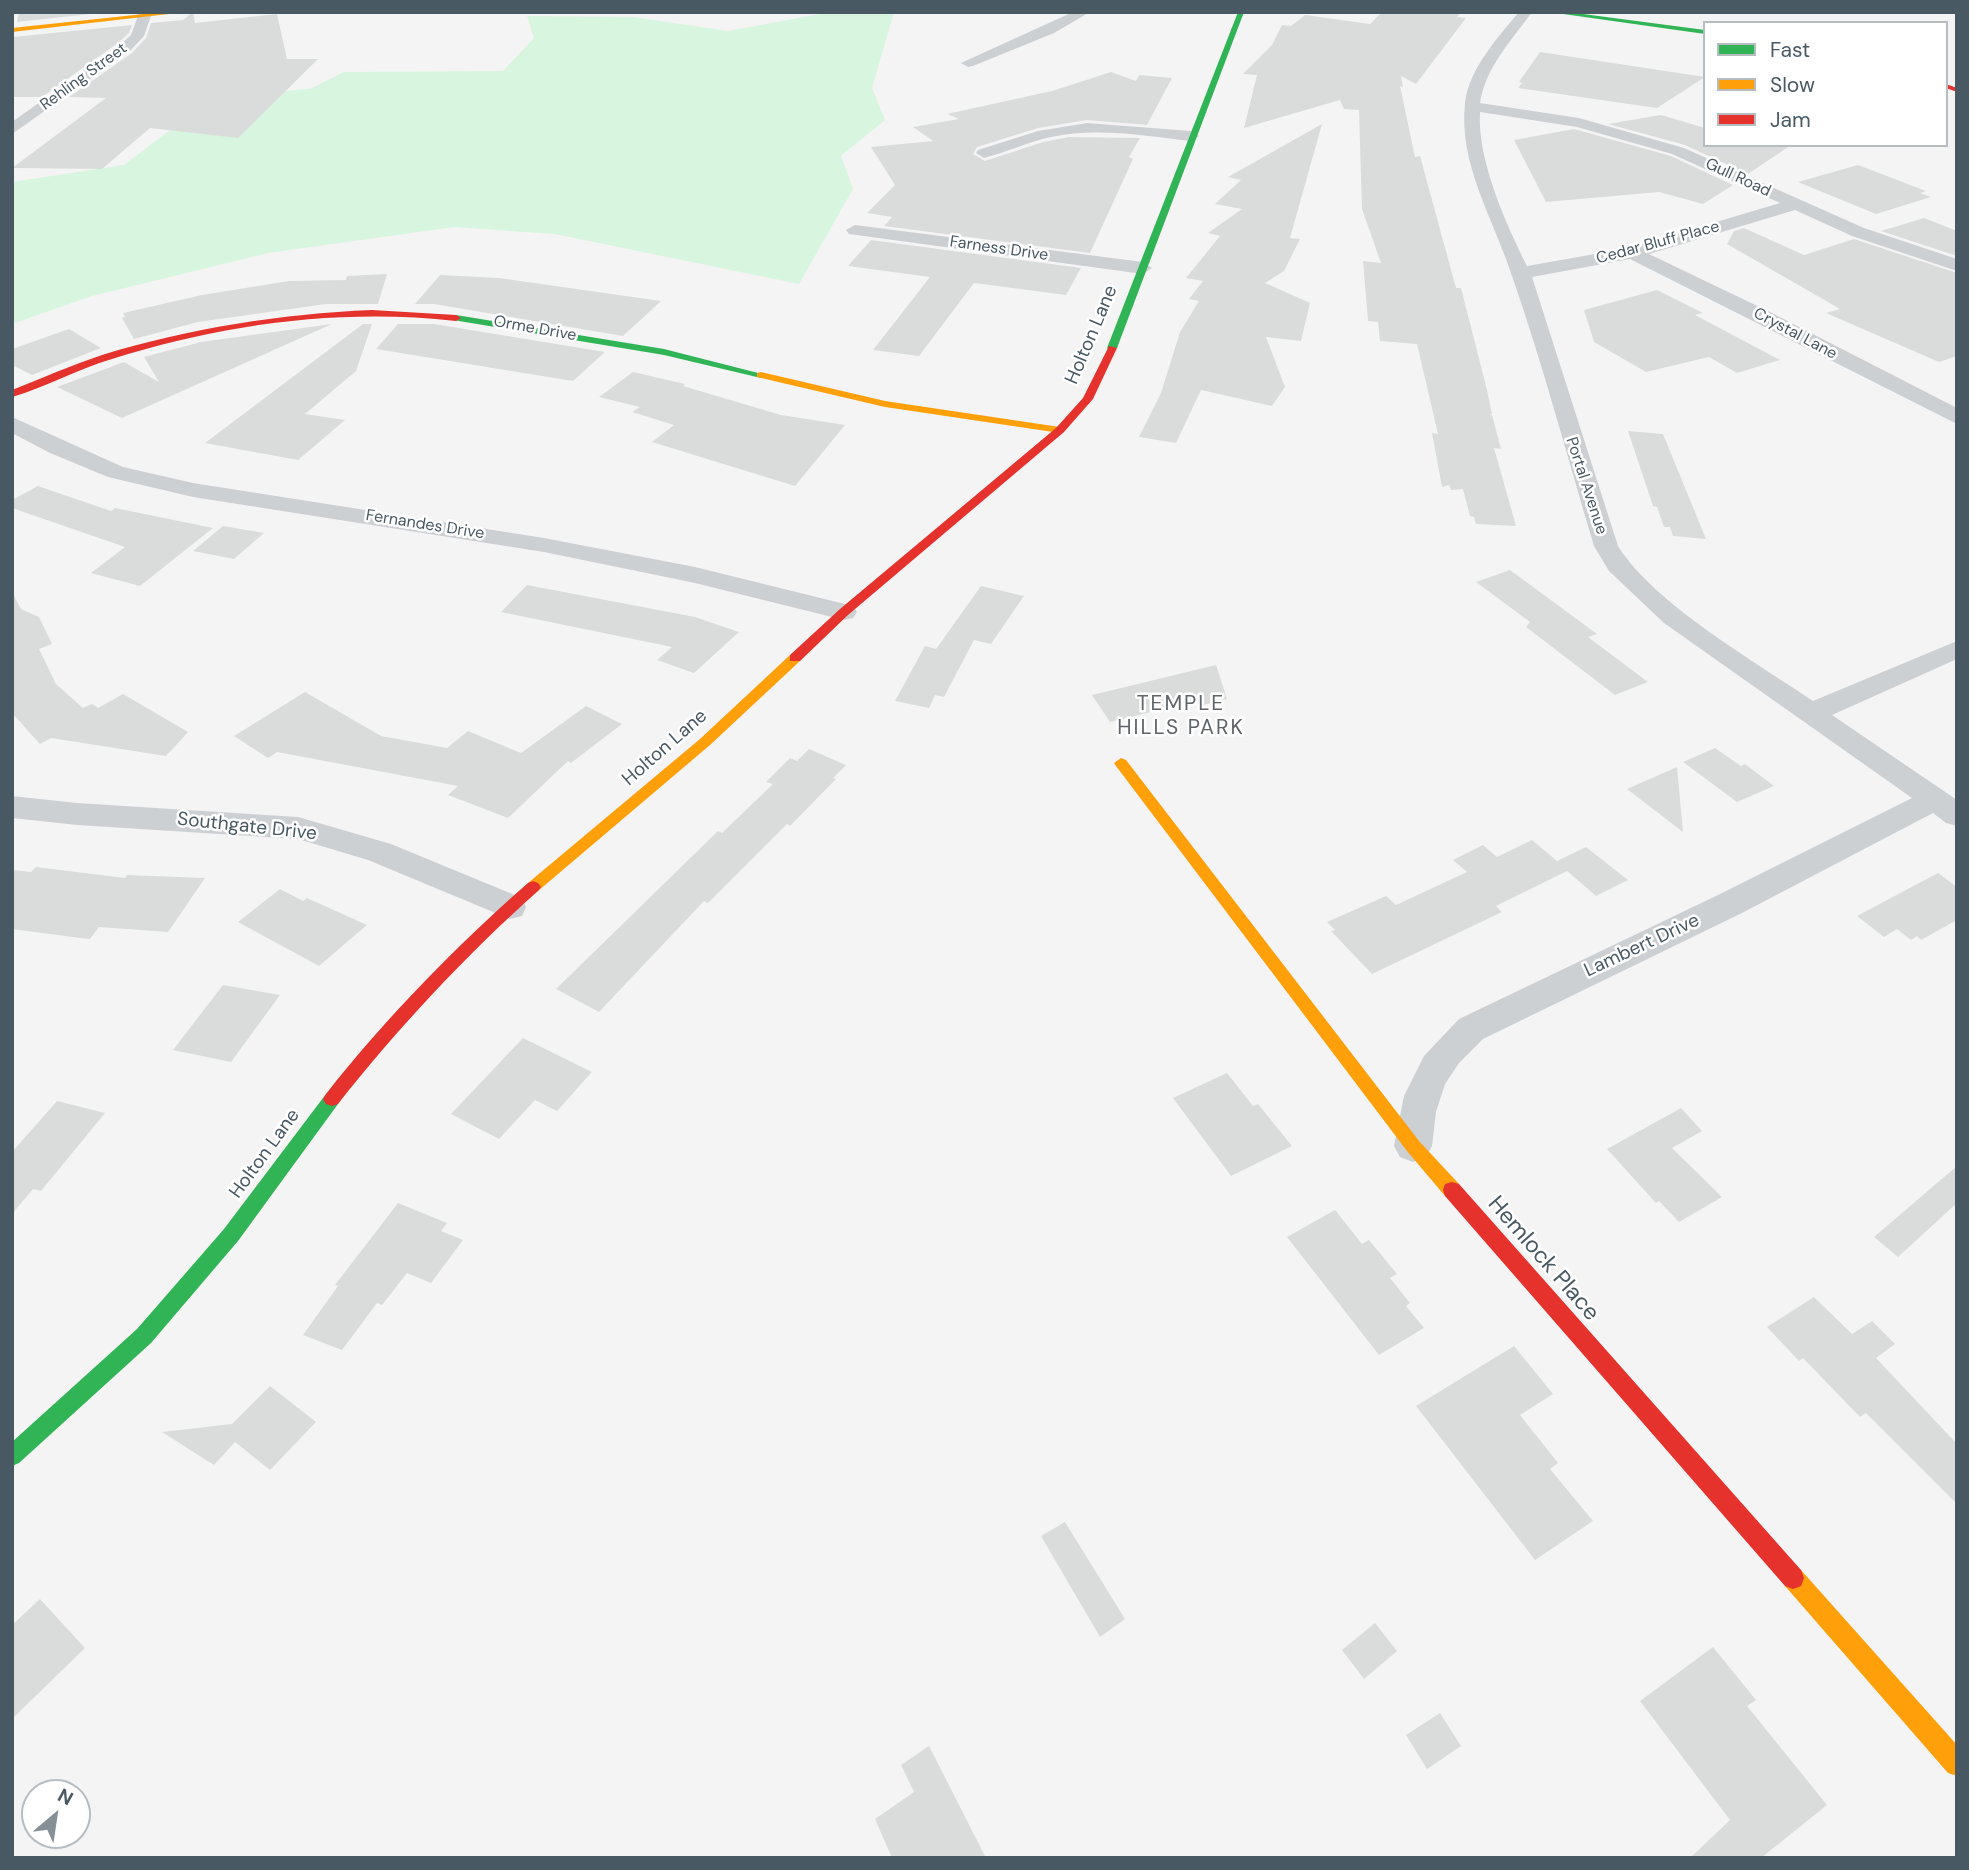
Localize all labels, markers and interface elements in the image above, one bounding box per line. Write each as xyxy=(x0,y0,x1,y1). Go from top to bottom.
legend xyxy=(1703,21,1948,147)
text: Fast xyxy=(1770,36,1810,64)
street label: Rehling Street xyxy=(37,39,131,115)
text: Slow xyxy=(1770,71,1815,99)
text: Jam xyxy=(1770,106,1811,134)
street label: Gull Road xyxy=(1702,155,1774,201)
street label: Cedar Bluff Place xyxy=(1594,217,1722,269)
street label: Farness Drive xyxy=(949,233,1049,265)
street label: Holton Lane xyxy=(1061,282,1123,388)
street label: Crystal Lane xyxy=(1750,304,1840,364)
street label: Orme Drive xyxy=(492,312,578,346)
street label: Portal Avenue xyxy=(1561,435,1611,537)
street label: Fernandes Drive xyxy=(364,506,486,544)
district label: TEMPLE HILLS PARK xyxy=(1119,691,1243,741)
street label: Holton Lane xyxy=(618,705,712,791)
street label: Southgate Drive xyxy=(176,808,318,846)
street label: Lambert Drive xyxy=(1581,909,1703,983)
street label: Holton Lane xyxy=(225,1105,305,1203)
street label: Hemlock Place xyxy=(1481,1191,1605,1327)
north arrow xyxy=(21,1779,91,1849)
text: N xyxy=(53,1783,78,1811)

